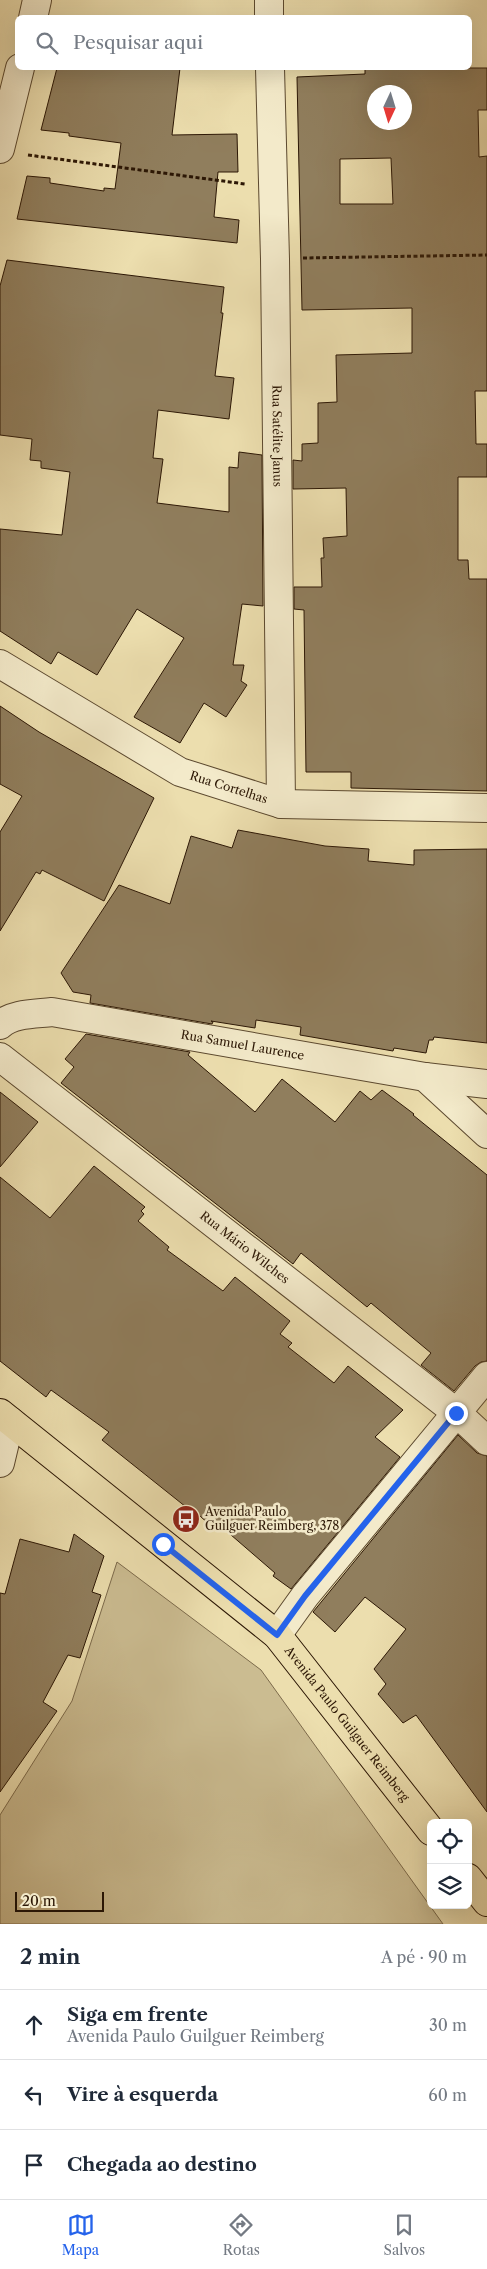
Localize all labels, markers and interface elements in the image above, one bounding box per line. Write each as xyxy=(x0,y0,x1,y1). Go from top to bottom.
search box xyxy=(15,15,472,70)
icon: search xyxy=(33,29,61,57)
text: Pesquisar aqui xyxy=(73,31,203,54)
north arrow xyxy=(367,85,412,130)
street label: Rua Satélite Janus xyxy=(269,385,286,487)
street label: Rua Cortelhas xyxy=(188,768,270,806)
street label: Rua Samuel Laurence xyxy=(180,1027,306,1063)
street label: Rua Mário Wilches xyxy=(197,1208,292,1287)
route end xyxy=(445,1402,468,1425)
bus stop icon: Avenida Paulo Guilguer Reimberg, 378 xyxy=(171,1504,201,1534)
place label: Avenida Paulo Guilguer Reimberg, 378 xyxy=(204,1504,339,1533)
route start xyxy=(152,1533,175,1556)
street label: Avenida Paulo Guilguer Reimberg xyxy=(281,1642,413,1805)
map controls xyxy=(427,1819,472,1909)
button: locate xyxy=(427,1819,472,1864)
button: layers xyxy=(427,1864,472,1909)
scale bar xyxy=(15,1889,104,1912)
text: 20 m xyxy=(22,1892,56,1910)
text: 2 min xyxy=(20,1944,80,1969)
text: A pé · 90 m xyxy=(381,1947,467,1967)
text: Siga em frente xyxy=(67,2003,208,2026)
icon: ahead xyxy=(20,2011,48,2039)
text: 30 m xyxy=(429,2015,467,2035)
text: Avenida Paulo Guilguer Reimberg xyxy=(67,2026,324,2046)
icon: left xyxy=(20,2081,48,2109)
text: Vire à esquerda xyxy=(67,2083,218,2106)
text: 60 m xyxy=(428,2085,467,2105)
icon: arrive xyxy=(20,2151,48,2179)
text: Chegada ao destino xyxy=(67,2153,257,2176)
tab: Mapa xyxy=(62,2211,99,2259)
tab: Rotas xyxy=(223,2211,260,2259)
tab: Salvos xyxy=(384,2211,425,2259)

